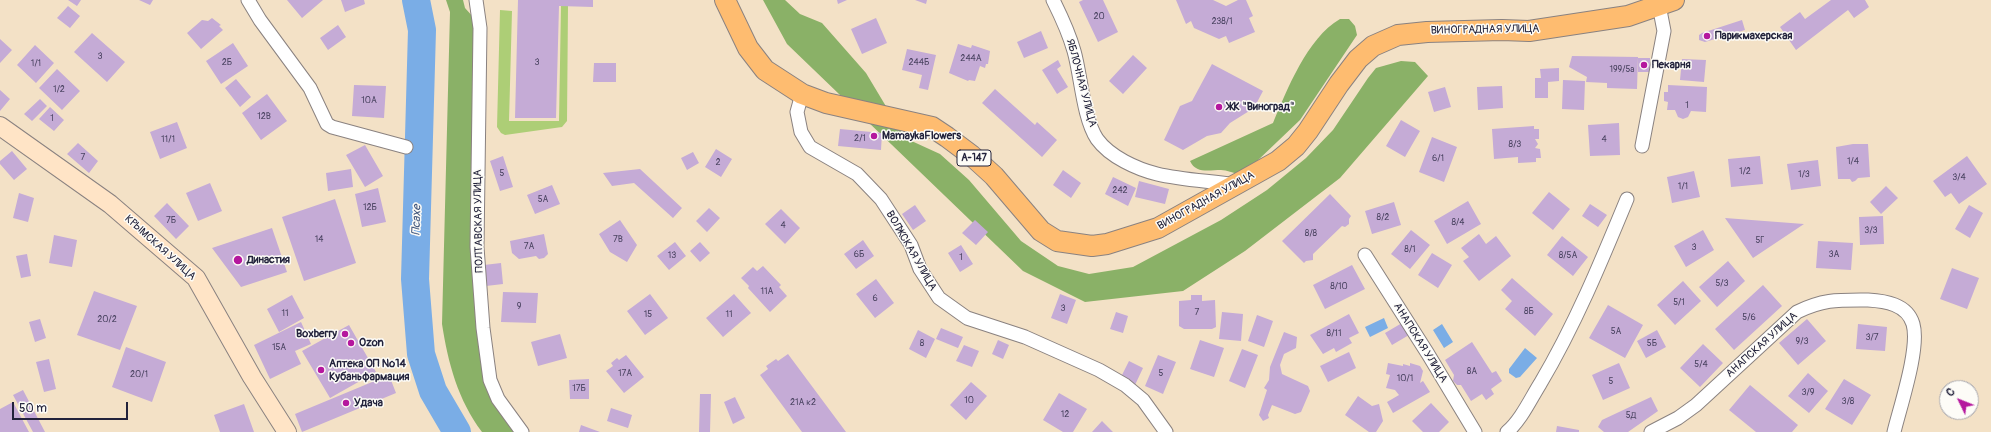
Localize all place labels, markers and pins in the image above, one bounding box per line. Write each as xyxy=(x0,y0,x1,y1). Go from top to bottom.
place label: Парикмахерская xyxy=(1715,29,1793,43)
marker: Парикмахерская xyxy=(1702,31,1712,41)
place label: Пекарня xyxy=(1652,58,1691,72)
marker: Пекарня xyxy=(1639,60,1649,70)
place label: ЖК "Виноград" xyxy=(1227,100,1294,114)
marker: ЖК "Виноград" xyxy=(1214,102,1224,112)
place label: MamaykaFlowers xyxy=(882,129,961,143)
marker: MamaykaFlowers xyxy=(869,131,879,141)
place label: Династия xyxy=(247,253,290,267)
marker: Династия xyxy=(232,254,244,266)
place label: Boxberry xyxy=(296,327,337,341)
marker: Boxberry xyxy=(340,329,350,339)
place label: Ozon xyxy=(359,336,384,350)
marker: Ozon xyxy=(346,338,356,348)
place label: Аптека ОП №14 Кубаньфармация xyxy=(329,357,409,383)
marker: Аптека ОП №14 Кубаньфармация xyxy=(316,365,326,375)
place label: Удача xyxy=(354,396,383,410)
marker: Удача xyxy=(341,398,351,408)

